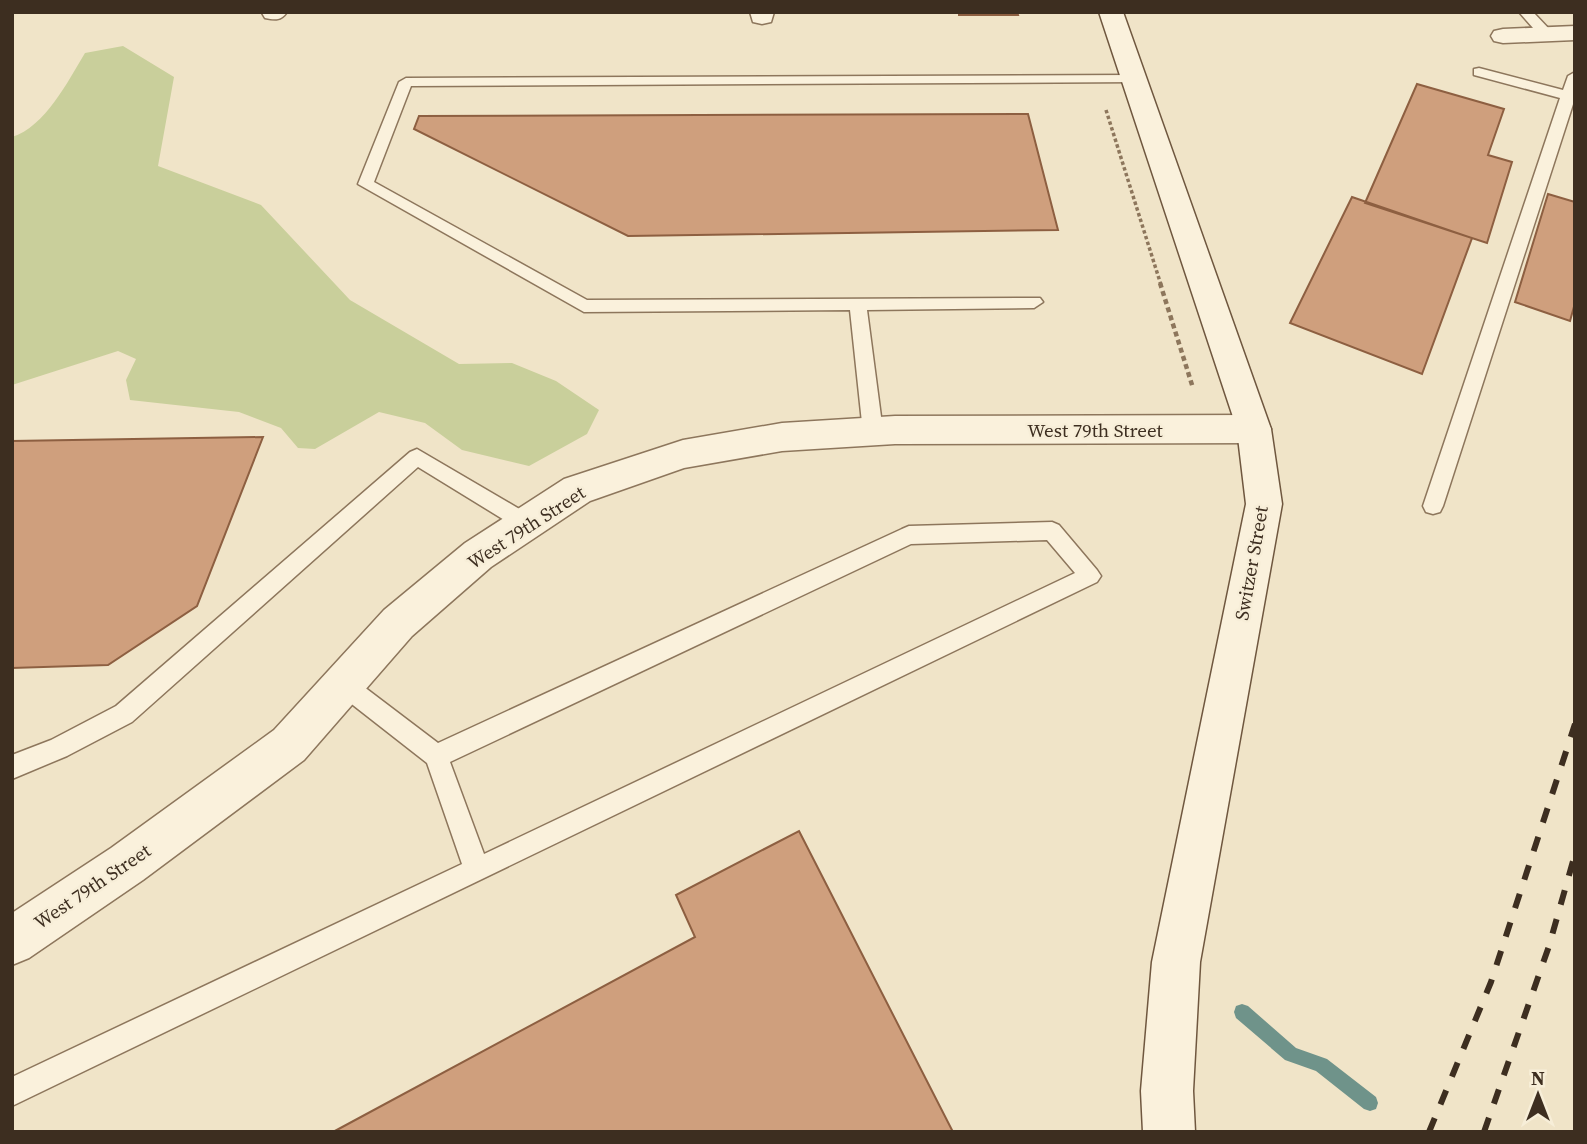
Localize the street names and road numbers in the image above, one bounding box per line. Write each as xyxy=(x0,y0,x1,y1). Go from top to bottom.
street label: West 79th Street xyxy=(1027,417,1164,443)
street label: West 79th Street xyxy=(462,479,591,575)
street label: Switzer Street xyxy=(1228,503,1274,622)
street label: West 79th Street xyxy=(29,837,156,935)

